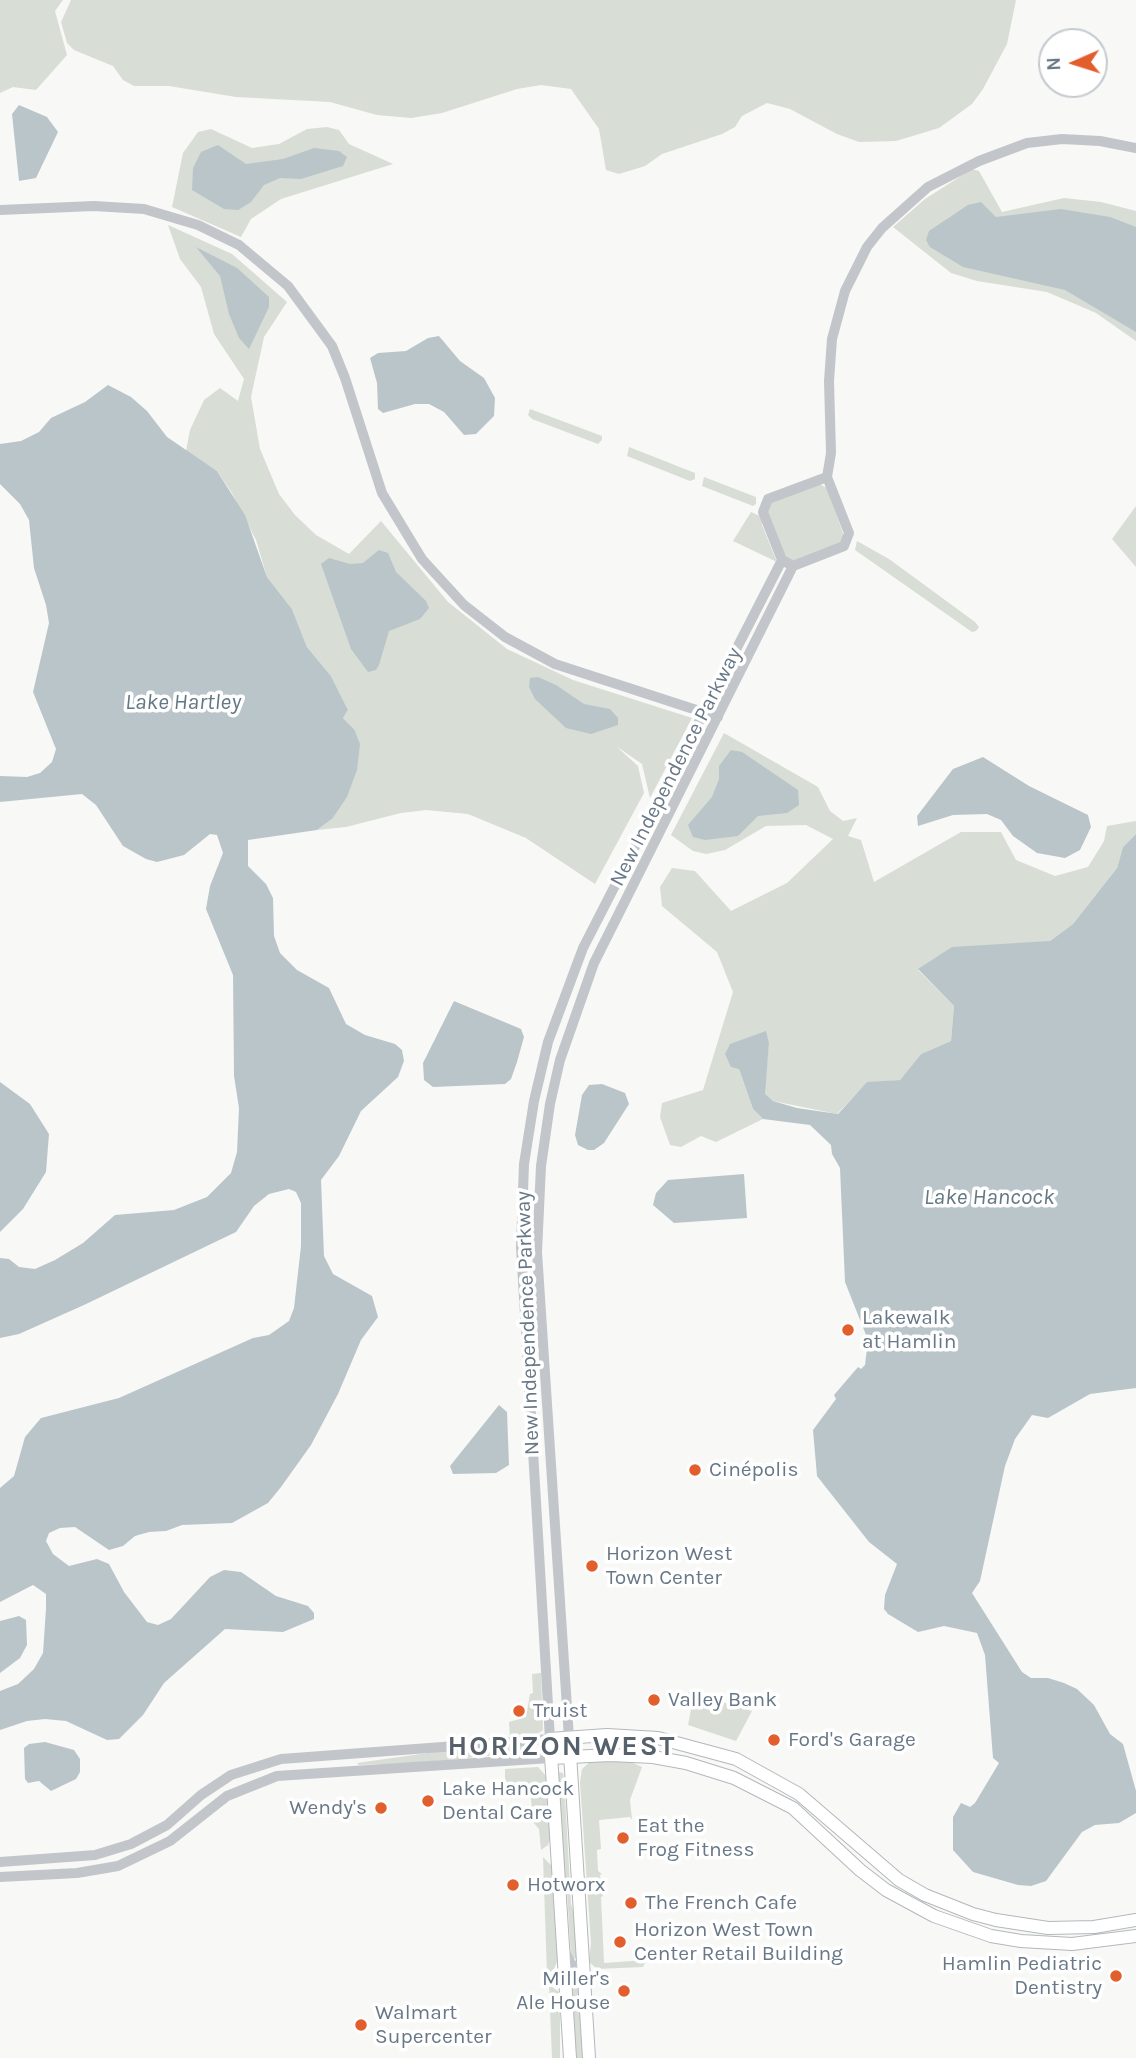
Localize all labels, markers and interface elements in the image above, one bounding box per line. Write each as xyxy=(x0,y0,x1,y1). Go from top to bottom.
north arrow xyxy=(1038,28,1108,98)
text: N xyxy=(1043,57,1065,71)
street label: New Independence Parkway xyxy=(605,643,747,891)
water label: Lake Hartley xyxy=(125,688,241,716)
water label: Lake Hancock xyxy=(924,1183,1054,1211)
street label: New Independence Parkway xyxy=(511,1190,545,1456)
place label: Lakewalk at Hamlin xyxy=(862,1305,956,1355)
marker: Lakewalk at Hamlin xyxy=(840,1322,856,1338)
place label: Cinépolis xyxy=(709,1457,799,1483)
marker: Cinépolis xyxy=(687,1462,703,1478)
place label: Horizon West Town Center xyxy=(606,1541,732,1591)
marker: Horizon West Town Center xyxy=(584,1558,600,1574)
place label: Valley Bank xyxy=(668,1687,777,1713)
marker: Valley Bank xyxy=(646,1692,662,1708)
place label: Truist xyxy=(533,1698,587,1724)
marker: Truist xyxy=(511,1703,527,1719)
place label: Ford's Garage xyxy=(788,1727,916,1753)
district label: HORIZON WEST xyxy=(449,1730,675,1764)
marker: Ford's Garage xyxy=(766,1732,782,1748)
place label: Lake Hancock Dental Care xyxy=(442,1776,574,1826)
marker: Lake Hancock Dental Care xyxy=(420,1793,436,1809)
place label: Wendy's xyxy=(289,1795,367,1821)
marker: Wendy's xyxy=(373,1800,389,1816)
place label: Eat the Frog Fitness xyxy=(637,1813,755,1863)
marker: Eat the Frog Fitness xyxy=(615,1830,631,1846)
place label: Hotworx xyxy=(527,1872,605,1898)
marker: Hotworx xyxy=(505,1877,521,1893)
place label: The French Cafe xyxy=(645,1890,797,1916)
marker: The French Cafe xyxy=(623,1895,639,1911)
place label: Horizon West Town Center Retail Building xyxy=(634,1917,843,1967)
marker: Horizon West Town Center Retail Building xyxy=(612,1934,628,1950)
place label: Hamlin Pediatric Dentistry xyxy=(942,1951,1102,2001)
place label: Miller's Ale House xyxy=(516,1966,610,2016)
marker: Hamlin Pediatric Dentistry xyxy=(1108,1968,1124,1984)
marker: Miller's Ale House xyxy=(616,1983,632,1999)
place label: Walmart Supercenter xyxy=(375,2000,492,2050)
marker: Walmart Supercenter xyxy=(353,2017,369,2033)

